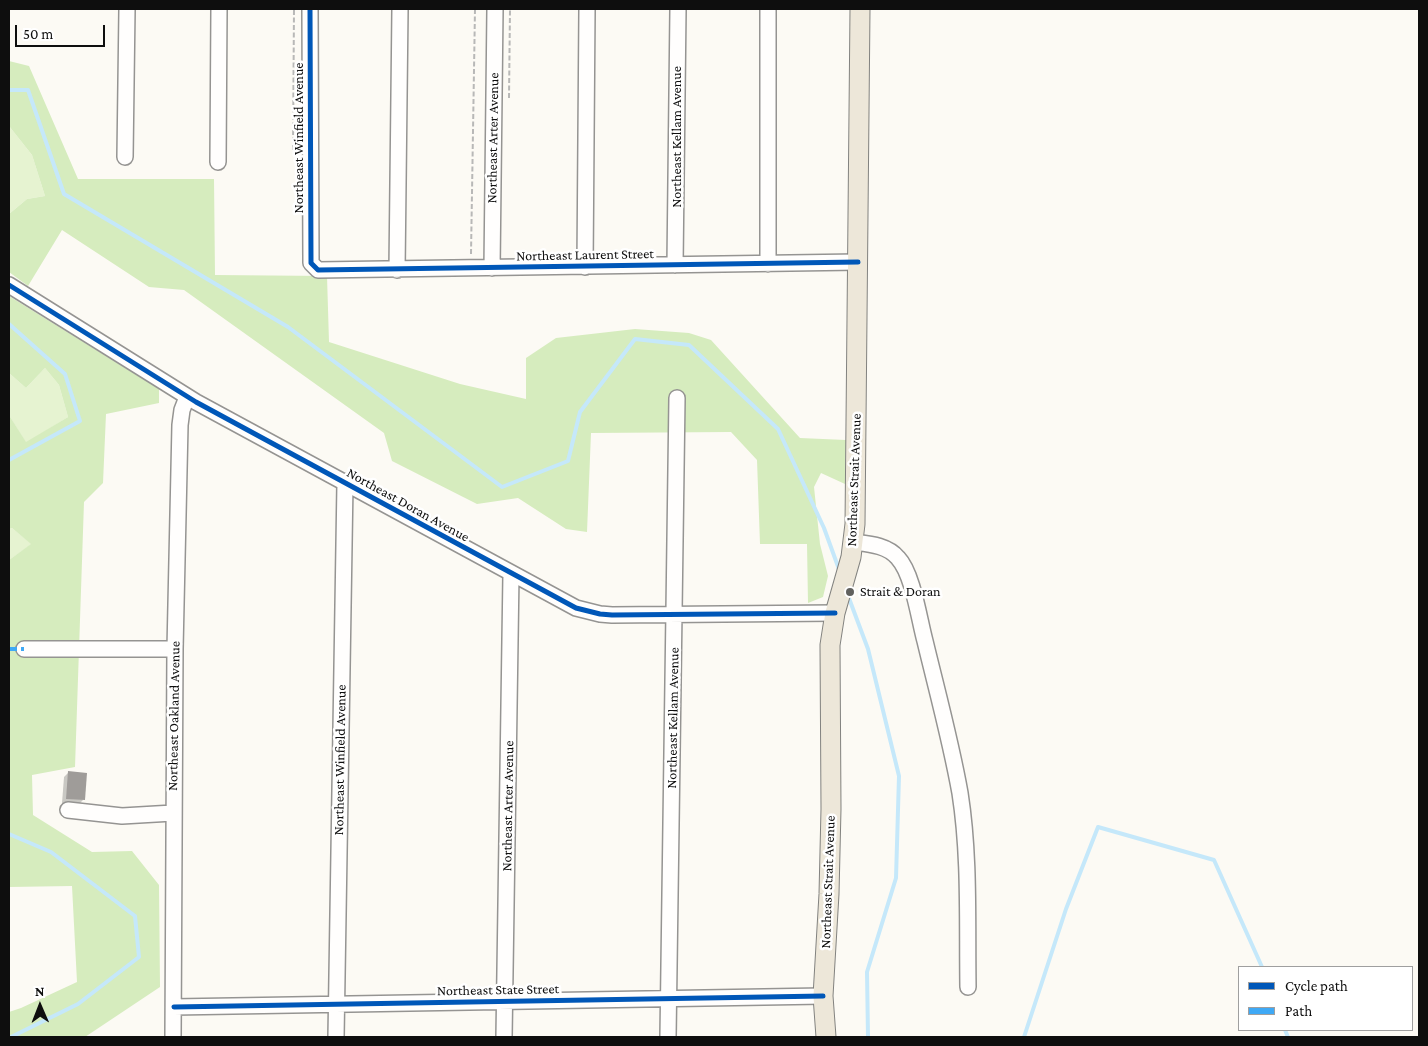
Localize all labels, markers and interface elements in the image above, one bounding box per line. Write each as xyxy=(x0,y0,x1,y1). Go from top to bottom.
scale bar xyxy=(18,15,108,47)
text: 50 m xyxy=(23,26,53,42)
street label: Northeast Winfield Avenue xyxy=(291,63,307,213)
street label: Northeast Kellam Avenue xyxy=(669,66,685,208)
street label: Northeast Arter Avenue xyxy=(483,72,503,204)
street label: Northeast Laurent Street xyxy=(516,245,654,265)
street label: Northeast Strait Avenue xyxy=(843,413,865,547)
street label: Northeast Doran Avenue xyxy=(344,464,472,546)
place label: Strait & Doran xyxy=(860,584,941,600)
marker: Strait & Doran xyxy=(844,586,856,598)
street label: Northeast Oakland Avenue xyxy=(164,641,184,791)
street label: Northeast Kellam Avenue xyxy=(663,647,683,789)
street label: Northeast Winfield Avenue xyxy=(330,684,350,836)
street label: Northeast Arter Avenue xyxy=(498,740,518,872)
street label: Northeast Strait Avenue xyxy=(817,815,839,949)
legend xyxy=(1238,966,1413,1031)
text: Cycle path xyxy=(1285,978,1348,994)
north arrow xyxy=(15,981,65,1031)
street label: Northeast State Street xyxy=(437,981,559,999)
text: N xyxy=(35,983,45,999)
text: Path xyxy=(1285,1003,1312,1019)

